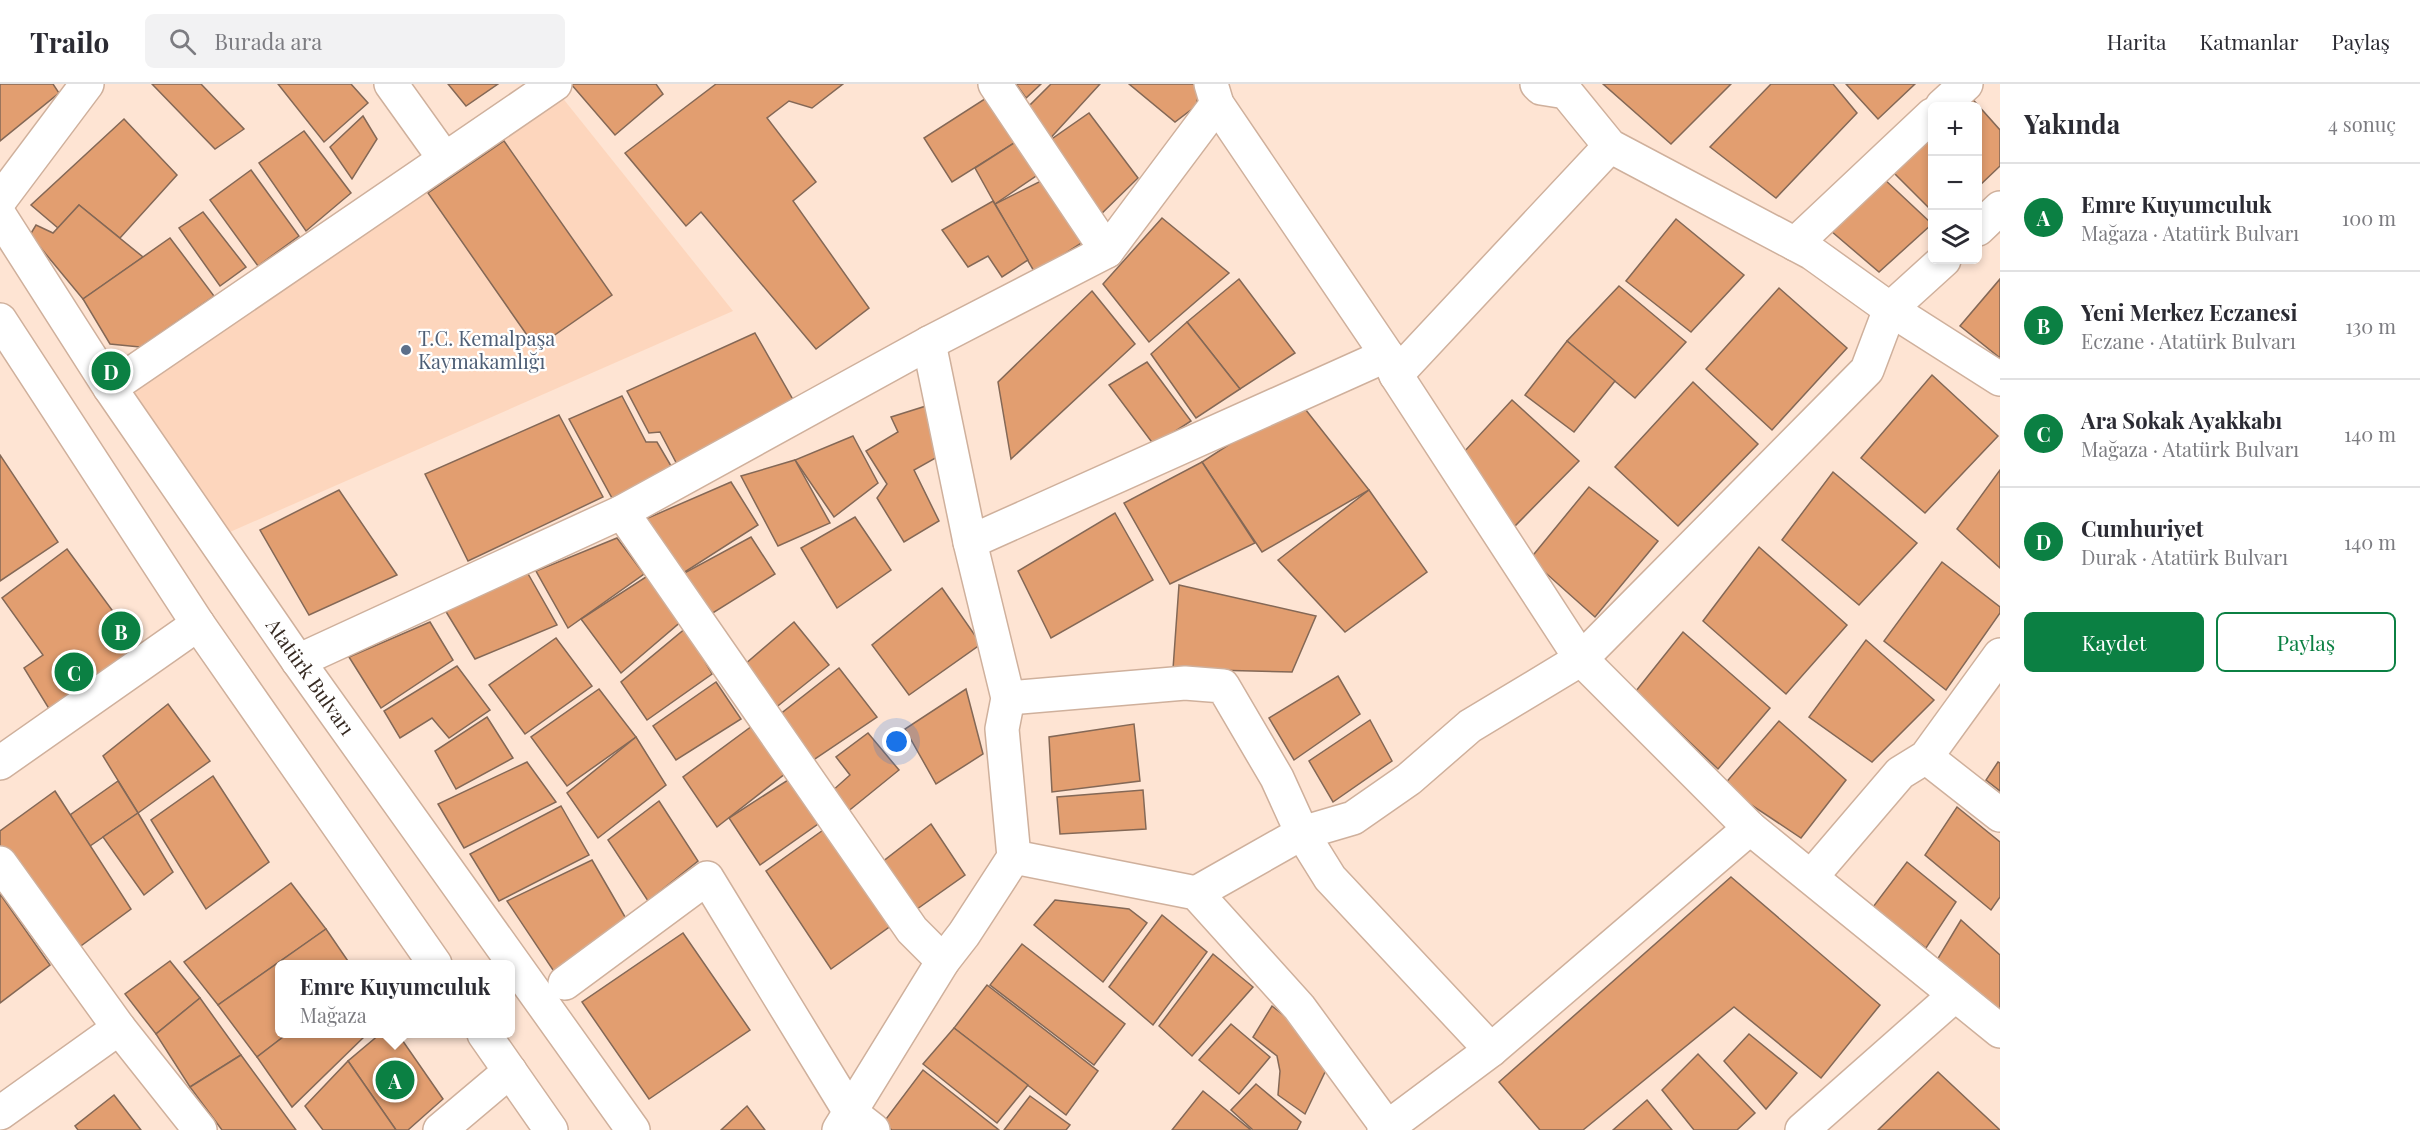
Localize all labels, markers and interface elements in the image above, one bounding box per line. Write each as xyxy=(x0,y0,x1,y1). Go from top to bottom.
search box xyxy=(145,14,565,68)
text: Trailo xyxy=(30,23,109,60)
icon: search xyxy=(166,25,199,58)
text: Burada ara xyxy=(214,26,322,56)
text: Harita xyxy=(2107,27,2167,55)
text: Katmanlar xyxy=(2200,27,2299,55)
text: Paylaş xyxy=(2332,27,2390,55)
map controls xyxy=(1928,102,1982,264)
button: + xyxy=(1928,102,1982,156)
text: Yakında xyxy=(2024,106,2120,141)
text: 4 sonuç xyxy=(2328,110,2396,137)
button: − xyxy=(1928,156,1982,210)
text: Emre Kuyumculuk xyxy=(2081,189,2272,219)
text: A xyxy=(2037,204,2050,231)
text: 100 m xyxy=(2342,204,2396,231)
button: layers xyxy=(1928,210,1982,264)
text: Mağaza · Atatürk Bulvarı xyxy=(2081,219,2299,246)
text: Yeni Merkez Eczanesi xyxy=(2081,297,2297,327)
text: B xyxy=(2037,312,2050,339)
text: 130 m xyxy=(2345,312,2396,339)
place label: T.C. Kemalpaşa Kaymakamlığı xyxy=(418,324,555,374)
text: Eczane · Atatürk Bulvarı xyxy=(2081,327,2296,354)
marker: T.C. Kemalpaşa Kaymakamlığı xyxy=(399,343,413,357)
pin: D xyxy=(92,348,130,394)
text: Ara Sokak Ayakkabı xyxy=(2081,405,2282,435)
text: C xyxy=(2036,420,2051,447)
text: 140 m xyxy=(2344,420,2396,447)
text: Mağaza · Atatürk Bulvarı xyxy=(2081,435,2299,462)
text: Cumhuriyet xyxy=(2081,513,2204,543)
text: D xyxy=(2036,528,2051,555)
text: 140 m xyxy=(2344,528,2396,555)
text: Durak · Atatürk Bulvarı xyxy=(2081,543,2288,570)
pin: B xyxy=(102,608,140,654)
street label: Atatürk Bulvarı xyxy=(260,612,362,740)
button: Kaydet xyxy=(2024,612,2204,672)
button: Paylaş xyxy=(2216,612,2396,672)
pin: C xyxy=(54,650,94,694)
your location xyxy=(882,727,911,756)
popup xyxy=(275,960,515,1038)
text: Emre Kuyumculuk xyxy=(300,971,490,1001)
text: Mağaza xyxy=(300,1001,367,1028)
pin: A xyxy=(376,1058,414,1102)

